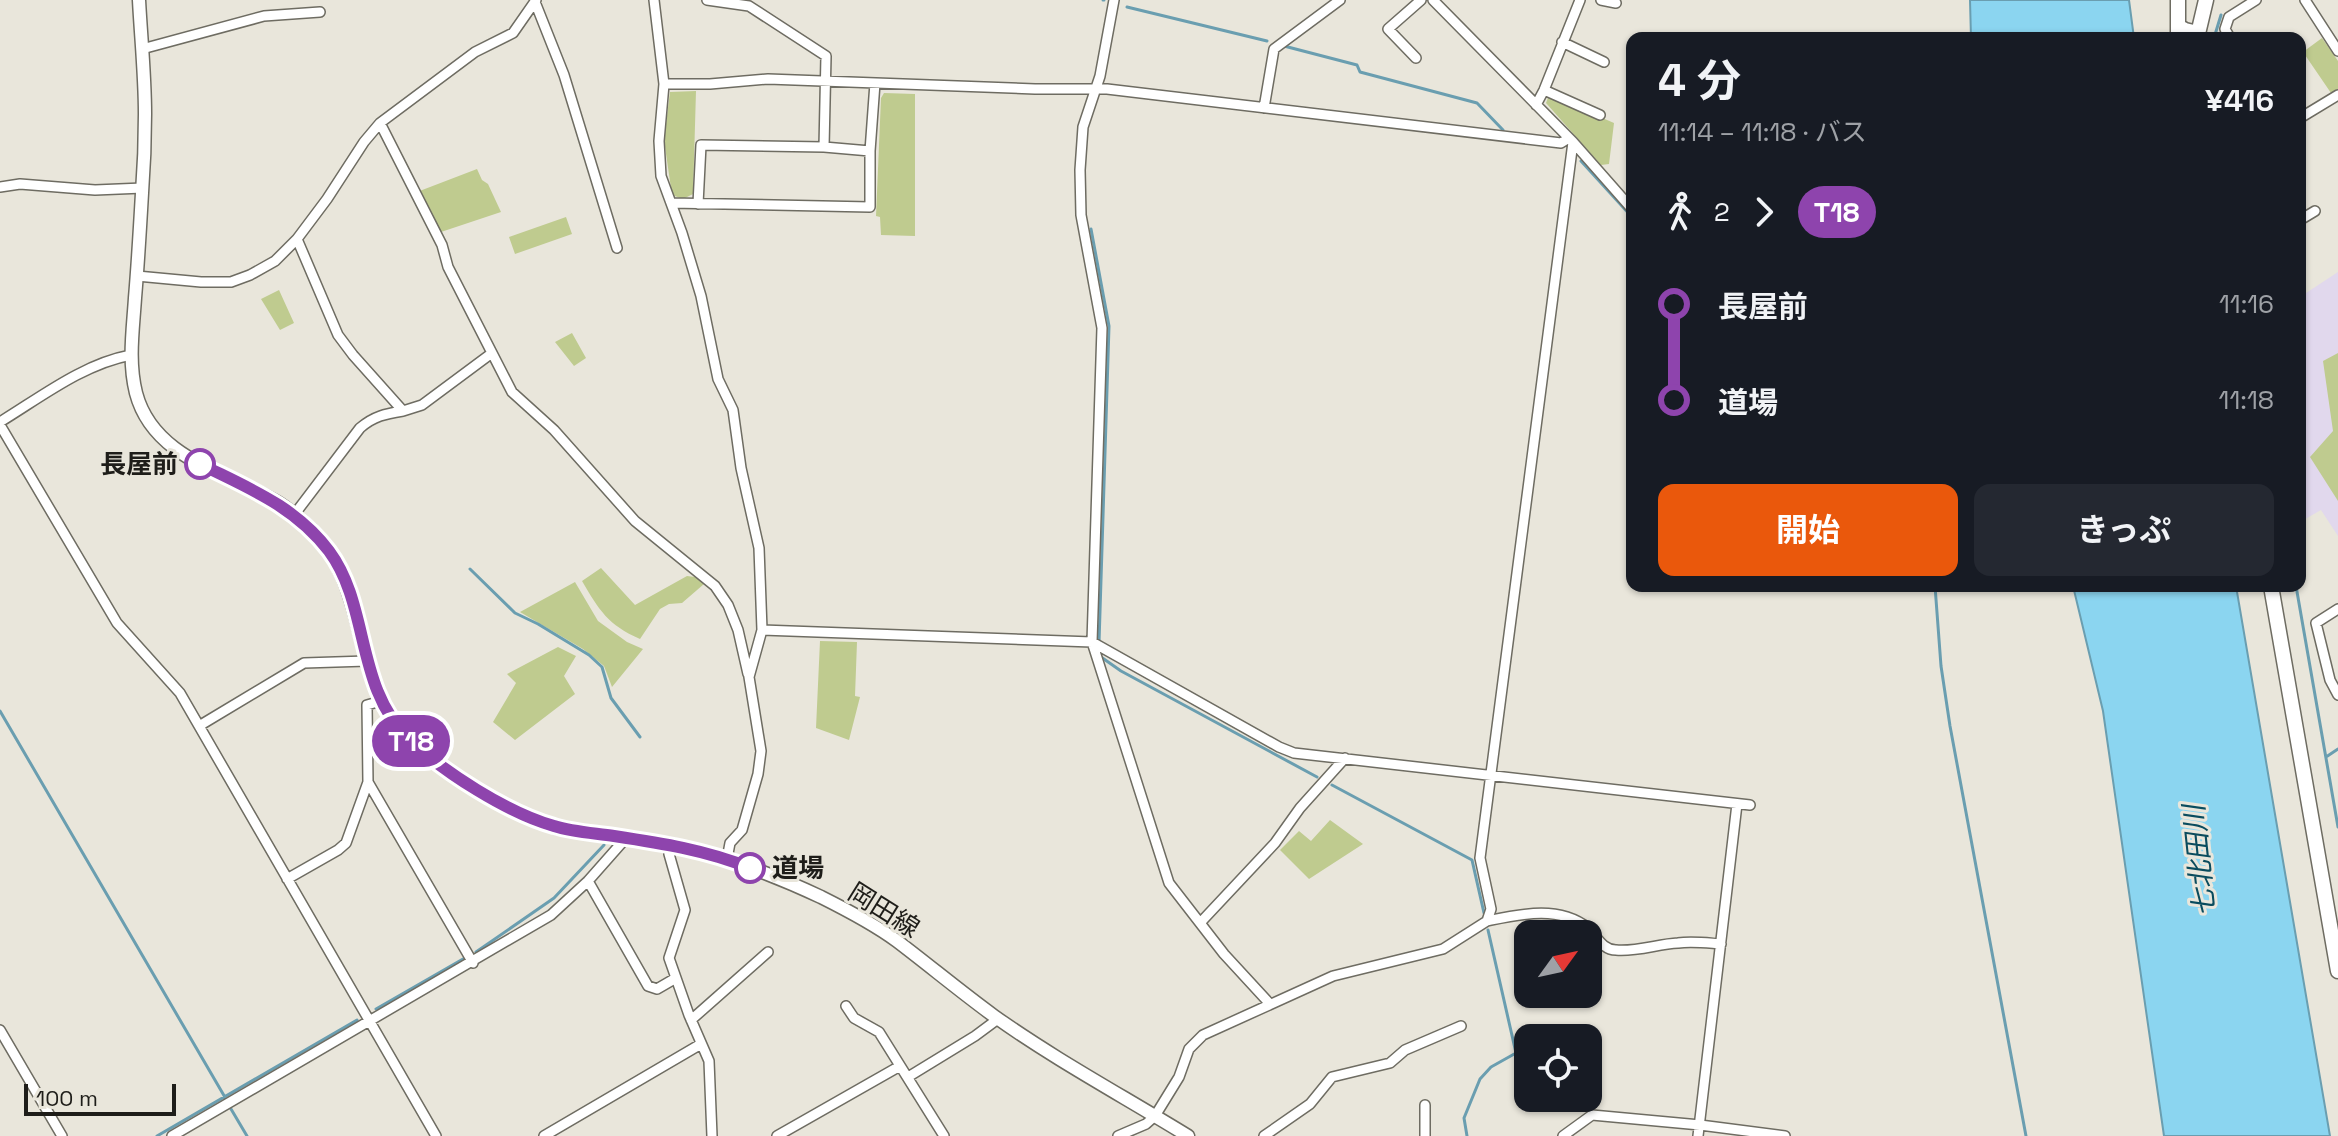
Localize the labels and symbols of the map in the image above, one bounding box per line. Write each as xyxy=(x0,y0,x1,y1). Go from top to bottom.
place label: 長屋前 xyxy=(100,447,178,481)
marker: 長屋前 xyxy=(185,449,215,479)
line badge: T18 xyxy=(365,715,457,767)
water label: 七北田川 xyxy=(2175,800,2223,919)
place label: 道場 xyxy=(772,851,824,885)
marker: 道場 xyxy=(735,853,765,883)
street label: 岡田線 xyxy=(842,875,926,945)
north arrow xyxy=(1514,920,1602,1008)
scale bar xyxy=(24,1080,176,1116)

